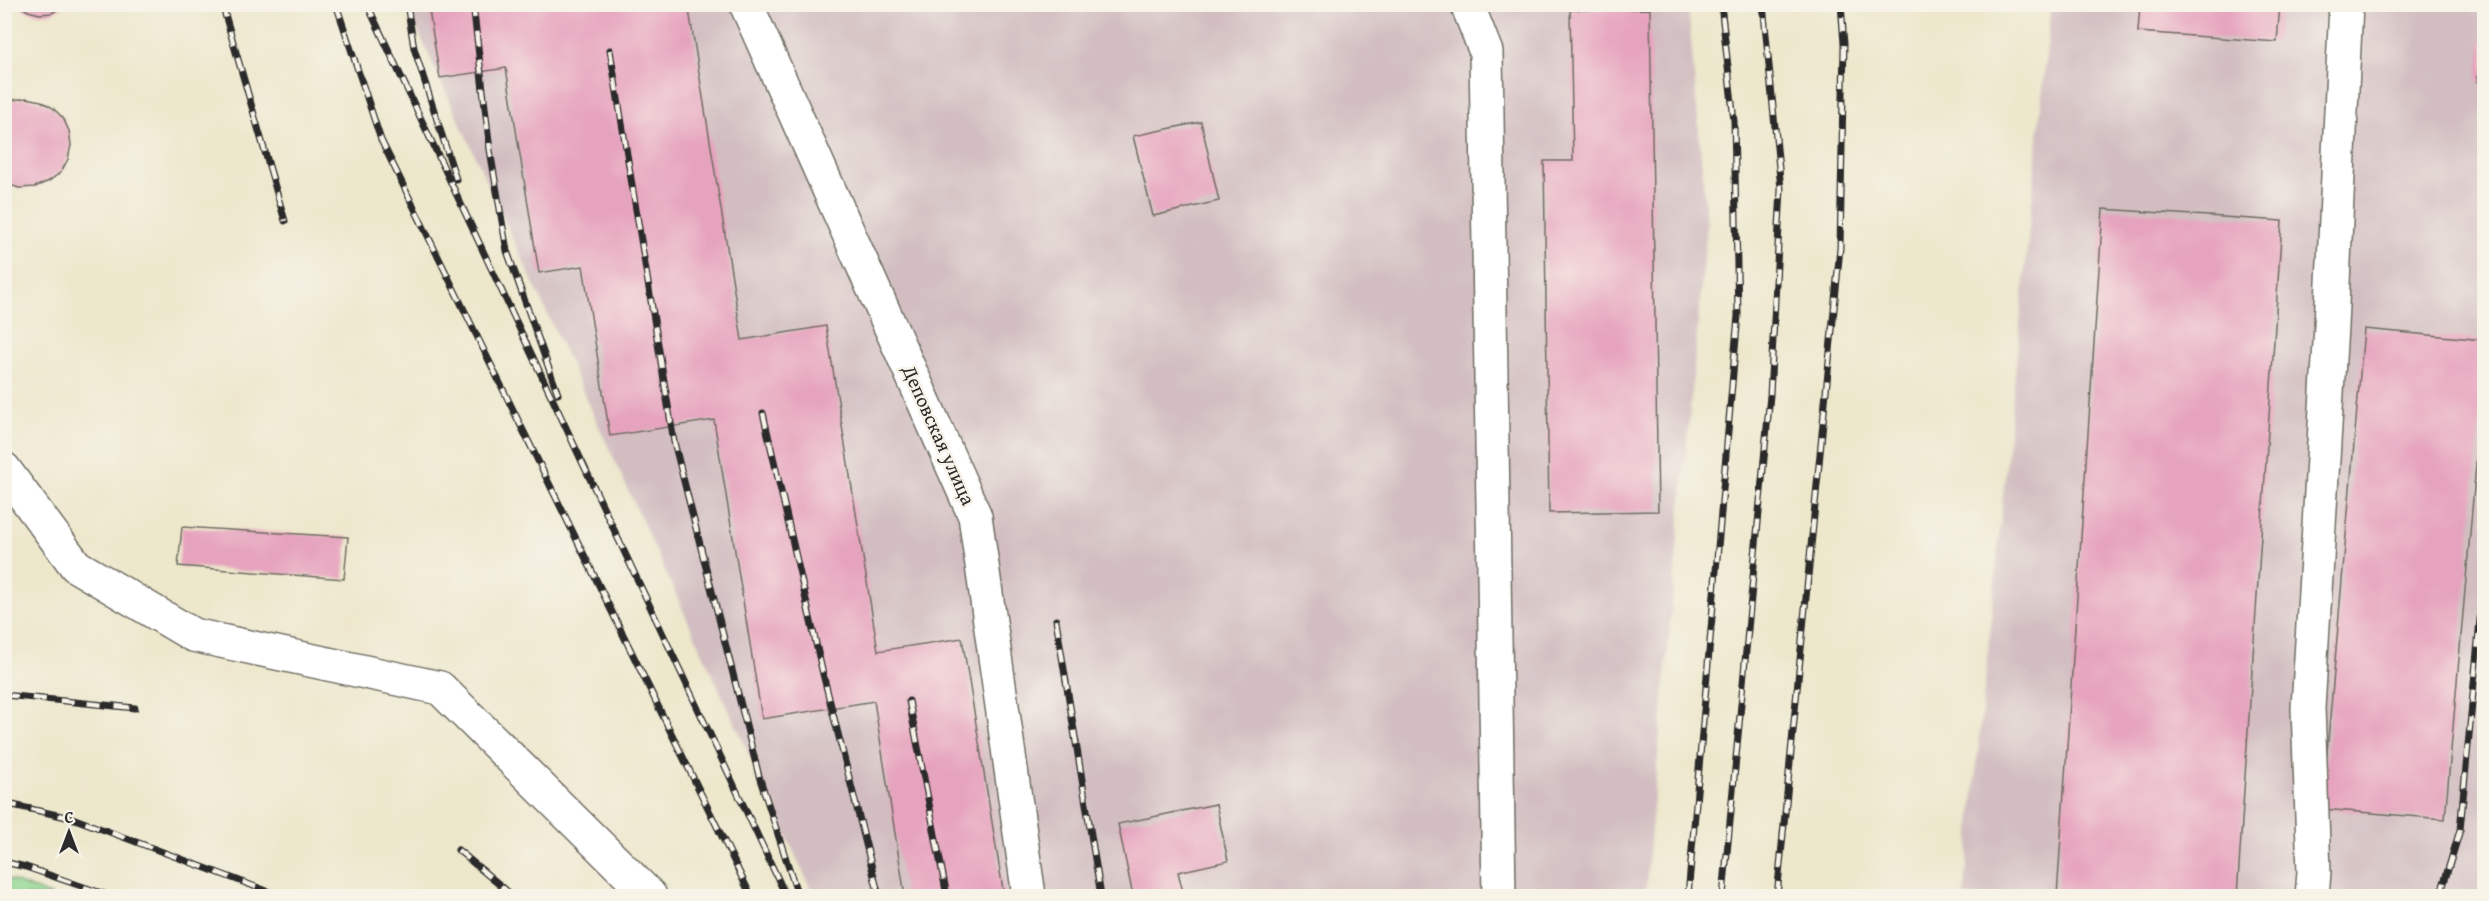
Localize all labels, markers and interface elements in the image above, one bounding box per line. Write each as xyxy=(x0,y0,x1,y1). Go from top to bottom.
street label: Деповская улица xyxy=(895,359,984,510)
north arrow xyxy=(39,802,99,862)
text: С xyxy=(64,805,74,829)

